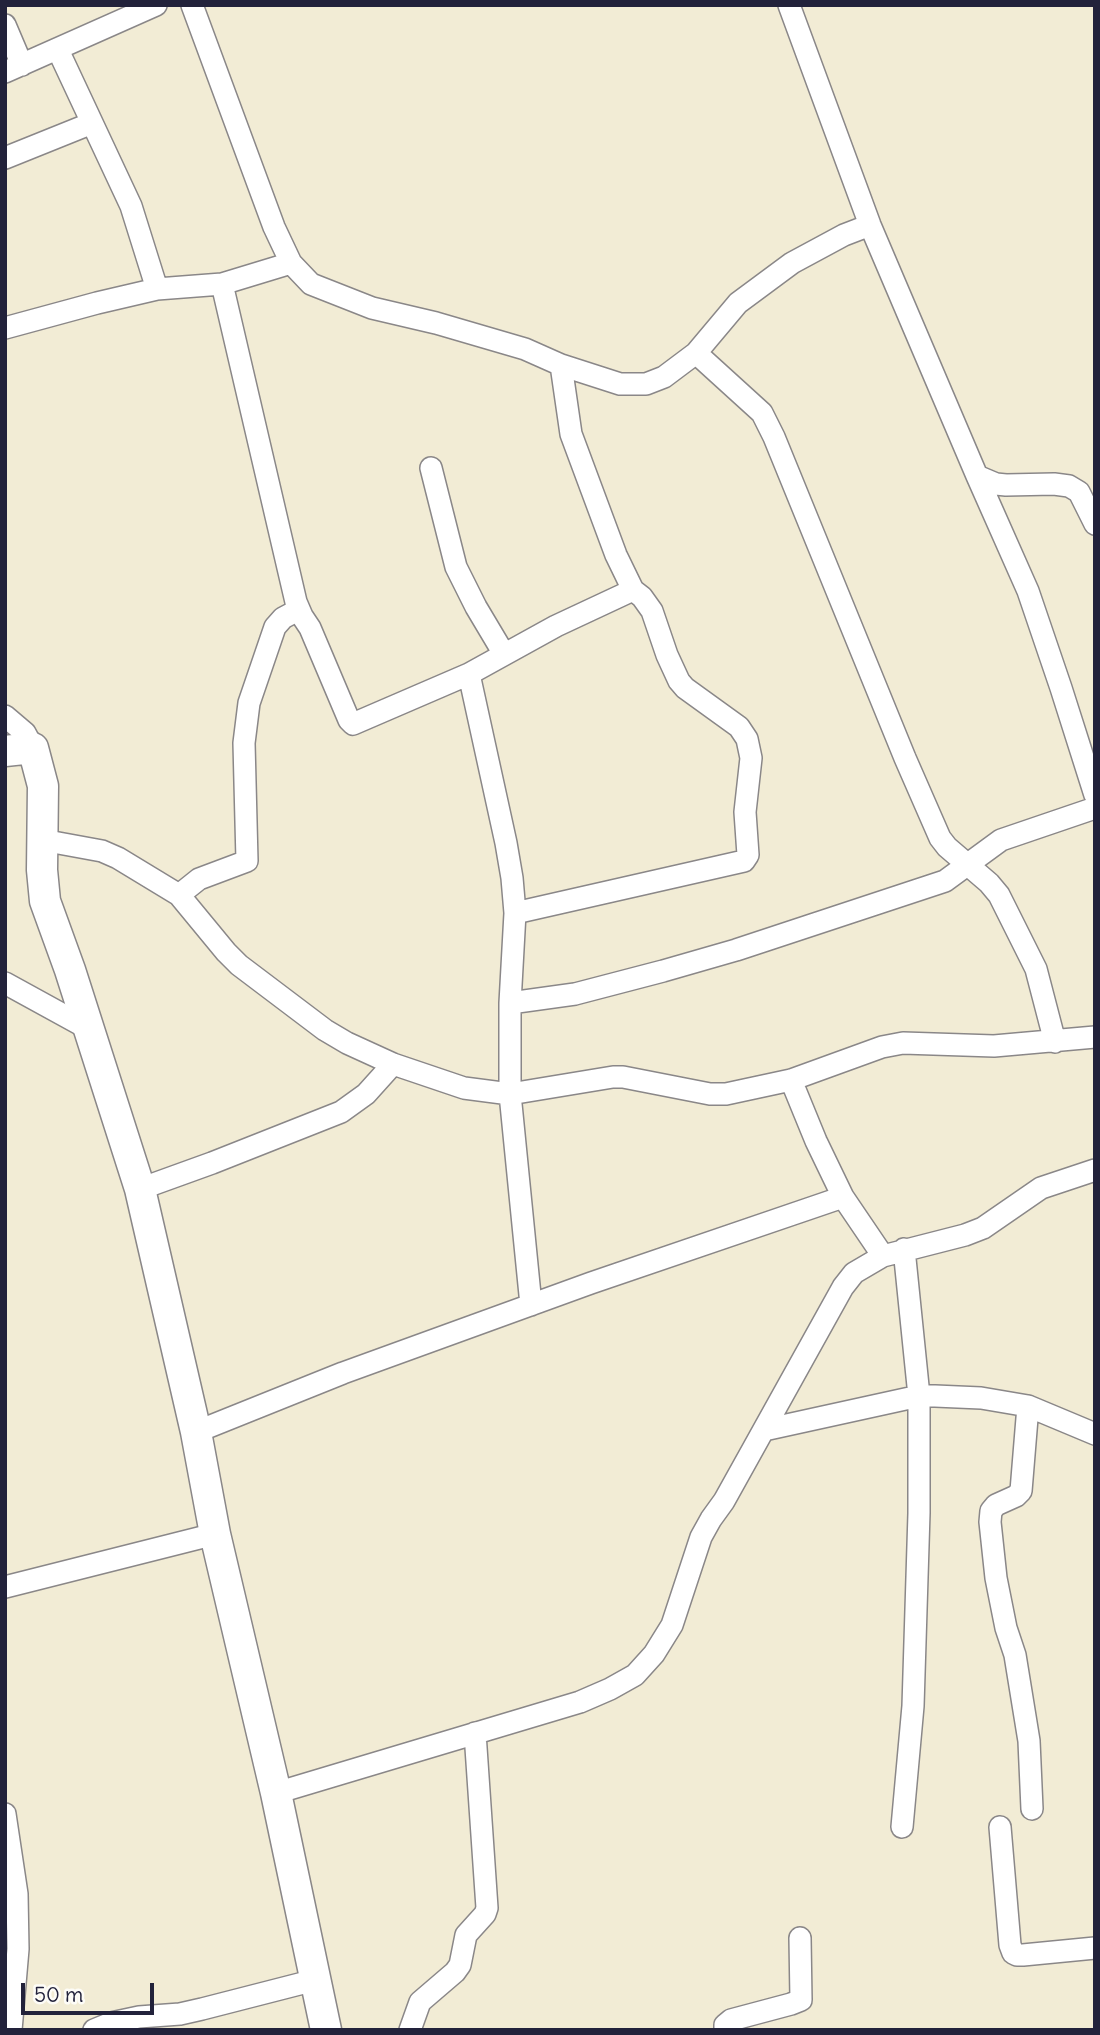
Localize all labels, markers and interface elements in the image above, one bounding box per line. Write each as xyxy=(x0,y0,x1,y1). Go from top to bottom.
scale bar xyxy=(24,1968,158,2012)
text: 50 m xyxy=(34,1981,83,2008)

